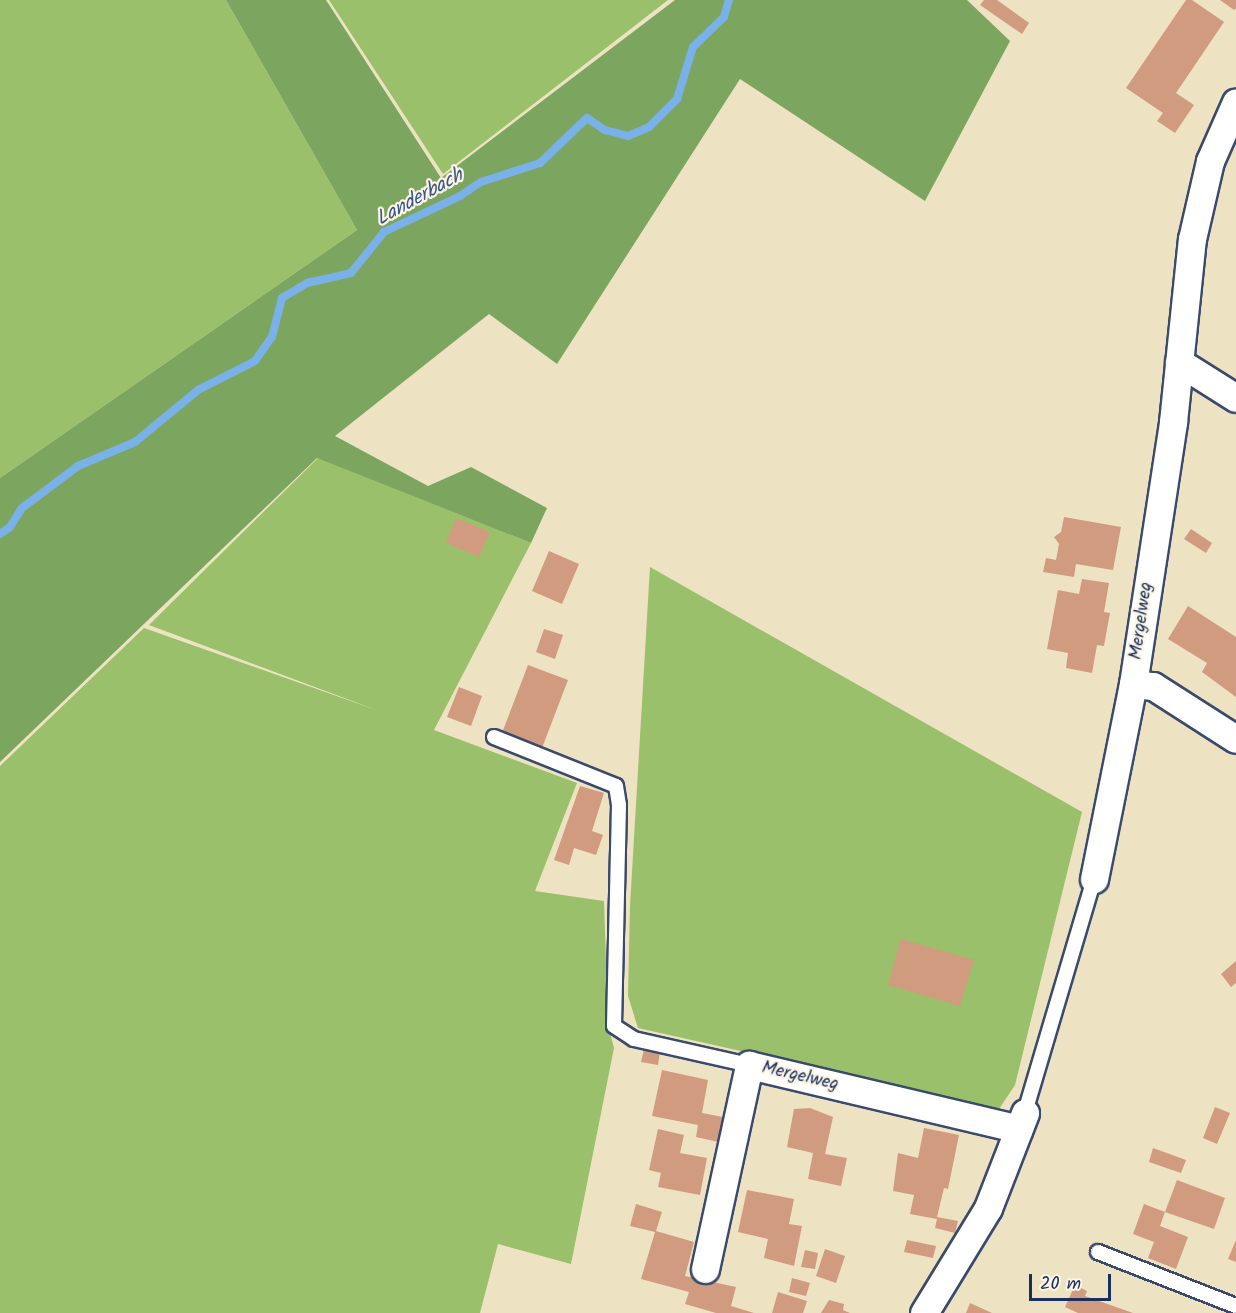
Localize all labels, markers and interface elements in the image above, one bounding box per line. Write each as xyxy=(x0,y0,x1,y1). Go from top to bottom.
water label: Landerbach xyxy=(372,164,468,232)
street label: Mergelweg xyxy=(1126,581,1158,661)
street label: Mergelweg xyxy=(760,1058,840,1096)
scale bar xyxy=(1032,1262,1114,1300)
text: 20 m xyxy=(1040,1270,1081,1299)

